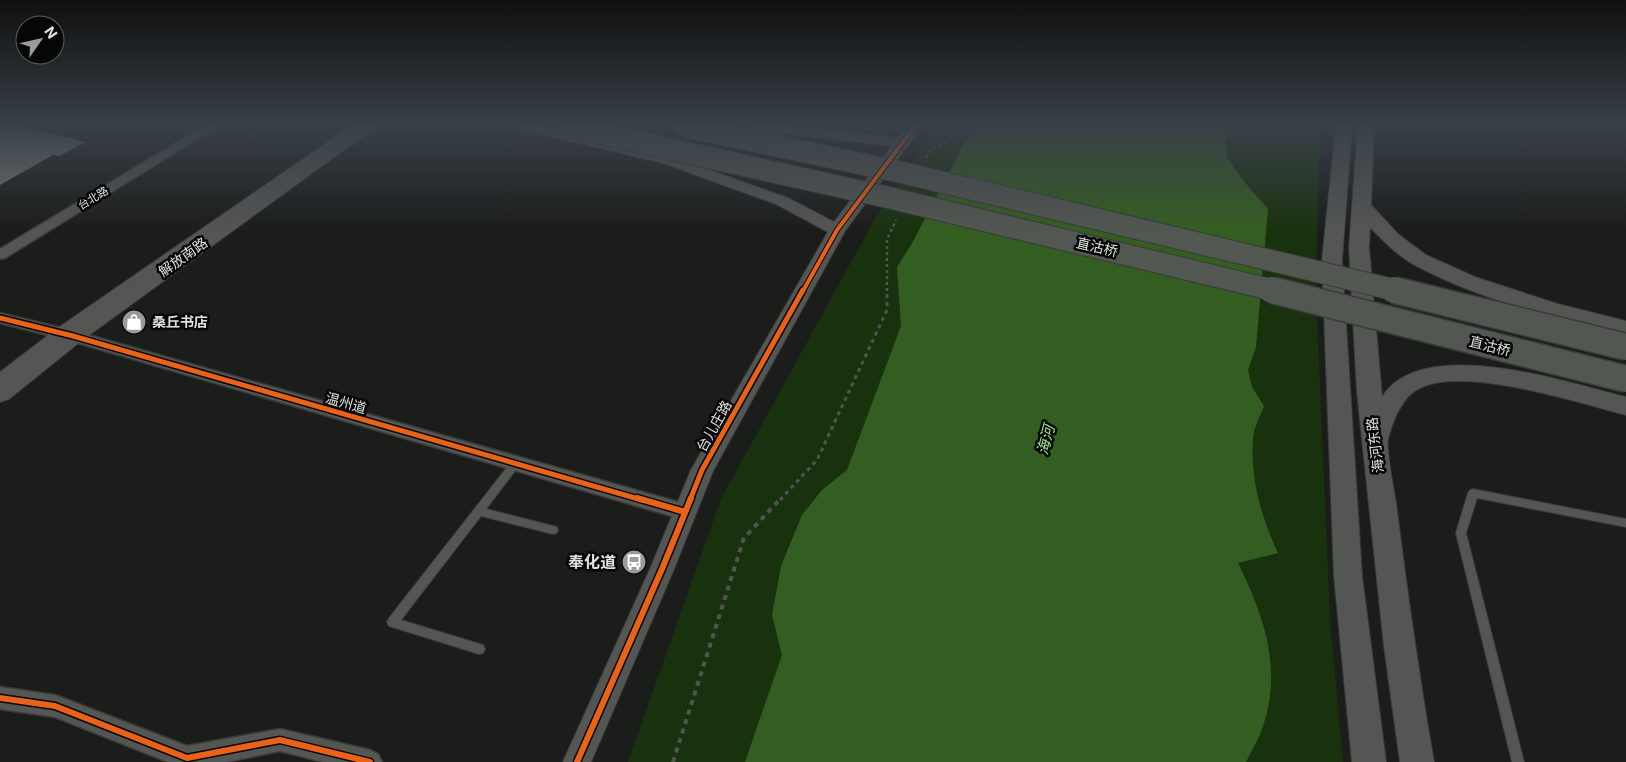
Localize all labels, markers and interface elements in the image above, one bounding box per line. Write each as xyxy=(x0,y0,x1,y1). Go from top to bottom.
north arrow xyxy=(15,15,65,65)
text: N xyxy=(41,23,61,42)
street label: 台北路 xyxy=(75,184,111,212)
street label: 解放南路 xyxy=(155,234,211,280)
street label: 直沽桥 xyxy=(1075,234,1119,260)
shop icon: 桑丘书店 xyxy=(121,309,147,335)
place label: 桑丘书店 xyxy=(152,313,208,330)
street label: 直沽桥 xyxy=(1468,332,1513,359)
street label: 温州道 xyxy=(324,389,369,416)
street label: 台儿庄路 xyxy=(693,397,735,454)
street label: 海河东路 xyxy=(1363,416,1386,474)
water label: 海河 xyxy=(1032,420,1059,457)
bus stop icon: 奉化道 xyxy=(621,549,647,575)
place label: 奉化道 xyxy=(568,552,616,572)

